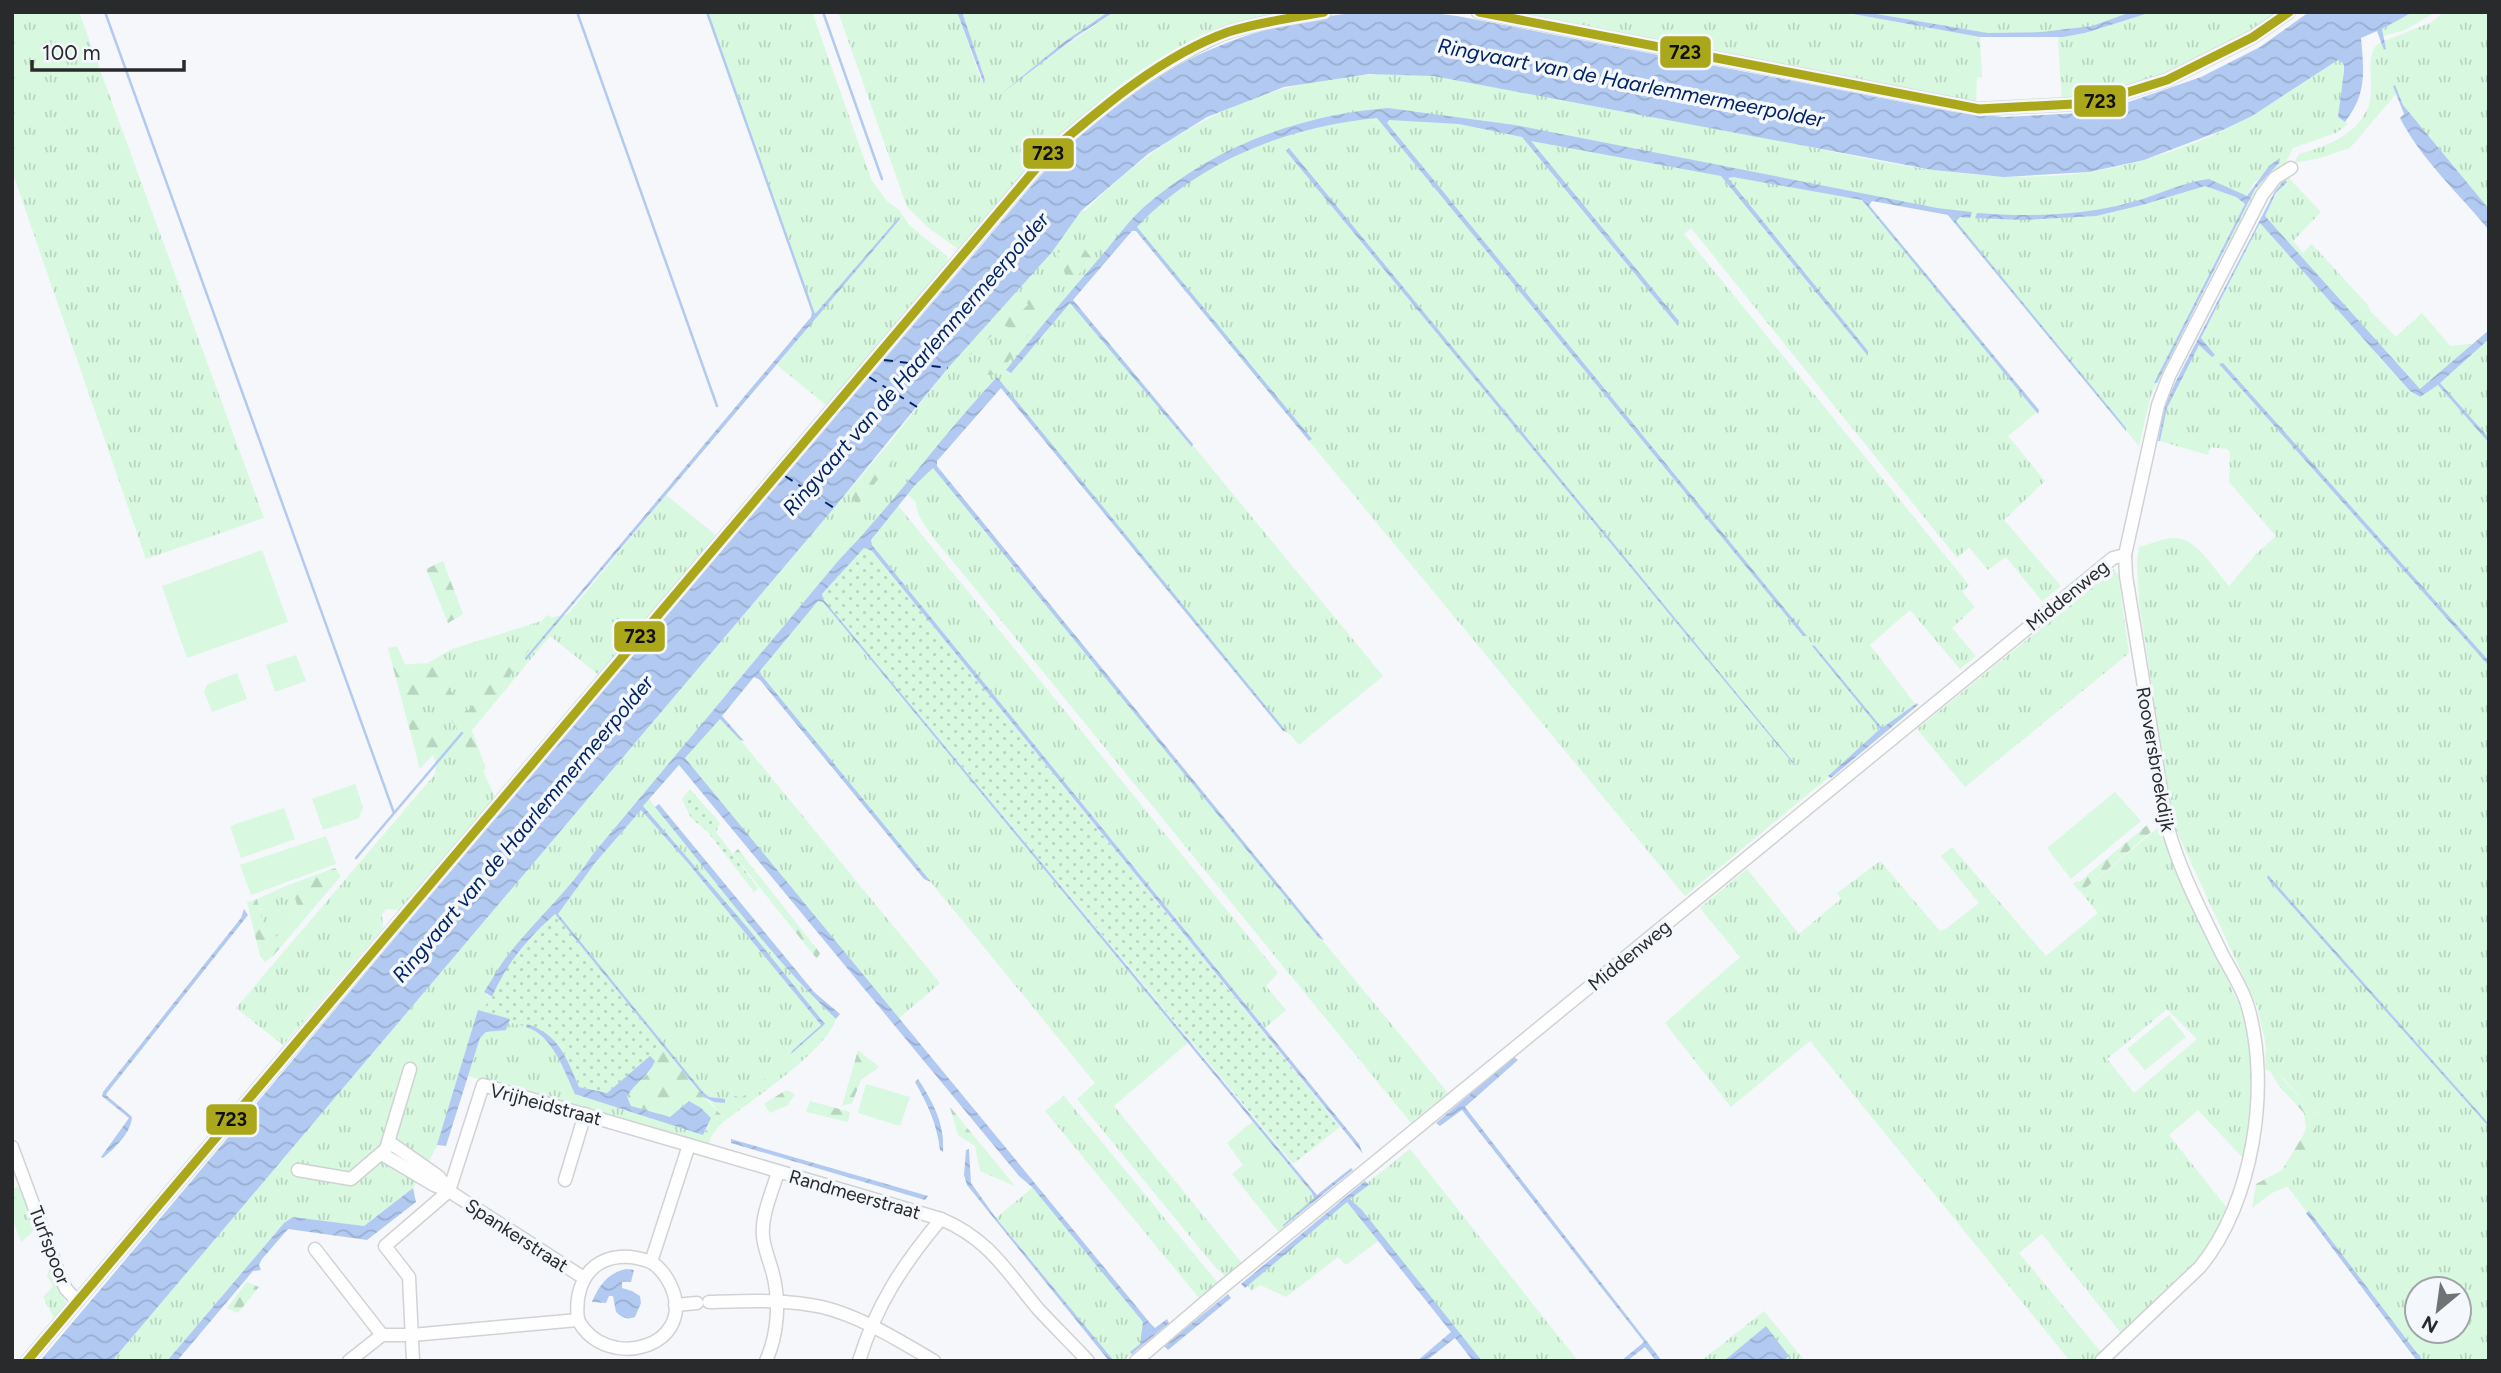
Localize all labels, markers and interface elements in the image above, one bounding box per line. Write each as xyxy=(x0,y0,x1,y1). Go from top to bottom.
scale bar xyxy=(32,28,184,72)
water label: Ringvaart van de Haarlemmermeerpolder xyxy=(1436,33,1827,132)
line badge: 723 xyxy=(1659,35,1712,69)
text: 100 m xyxy=(42,40,101,65)
text: 723 xyxy=(1669,41,1701,64)
line badge: 723 xyxy=(2073,84,2127,118)
text: 723 xyxy=(2084,90,2116,113)
line badge: 723 xyxy=(1022,137,1075,170)
text: 723 xyxy=(1032,142,1064,165)
water label: Ringvaart van de Haarlemmermeerpolder xyxy=(777,207,1055,520)
street label: Middenweg xyxy=(2021,555,2113,636)
line badge: 723 xyxy=(613,620,666,653)
text: 723 xyxy=(624,625,656,648)
water label: Ringvaart van de Haarlemmermeerpolder xyxy=(387,669,659,987)
street label: Rooversbroekdijk xyxy=(2131,685,2180,834)
street label: Middenweg xyxy=(1583,915,1675,996)
street label: Vrijheidstraat xyxy=(488,1079,604,1130)
line badge: 723 xyxy=(205,1103,258,1136)
text: 723 xyxy=(215,1108,247,1131)
street label: Randmeerstraat xyxy=(786,1165,923,1224)
street label: Spankerstraat xyxy=(461,1194,572,1277)
street label: Turfspoor xyxy=(24,1203,75,1288)
north arrow xyxy=(2403,1275,2473,1345)
text: N xyxy=(2418,1311,2442,1338)

